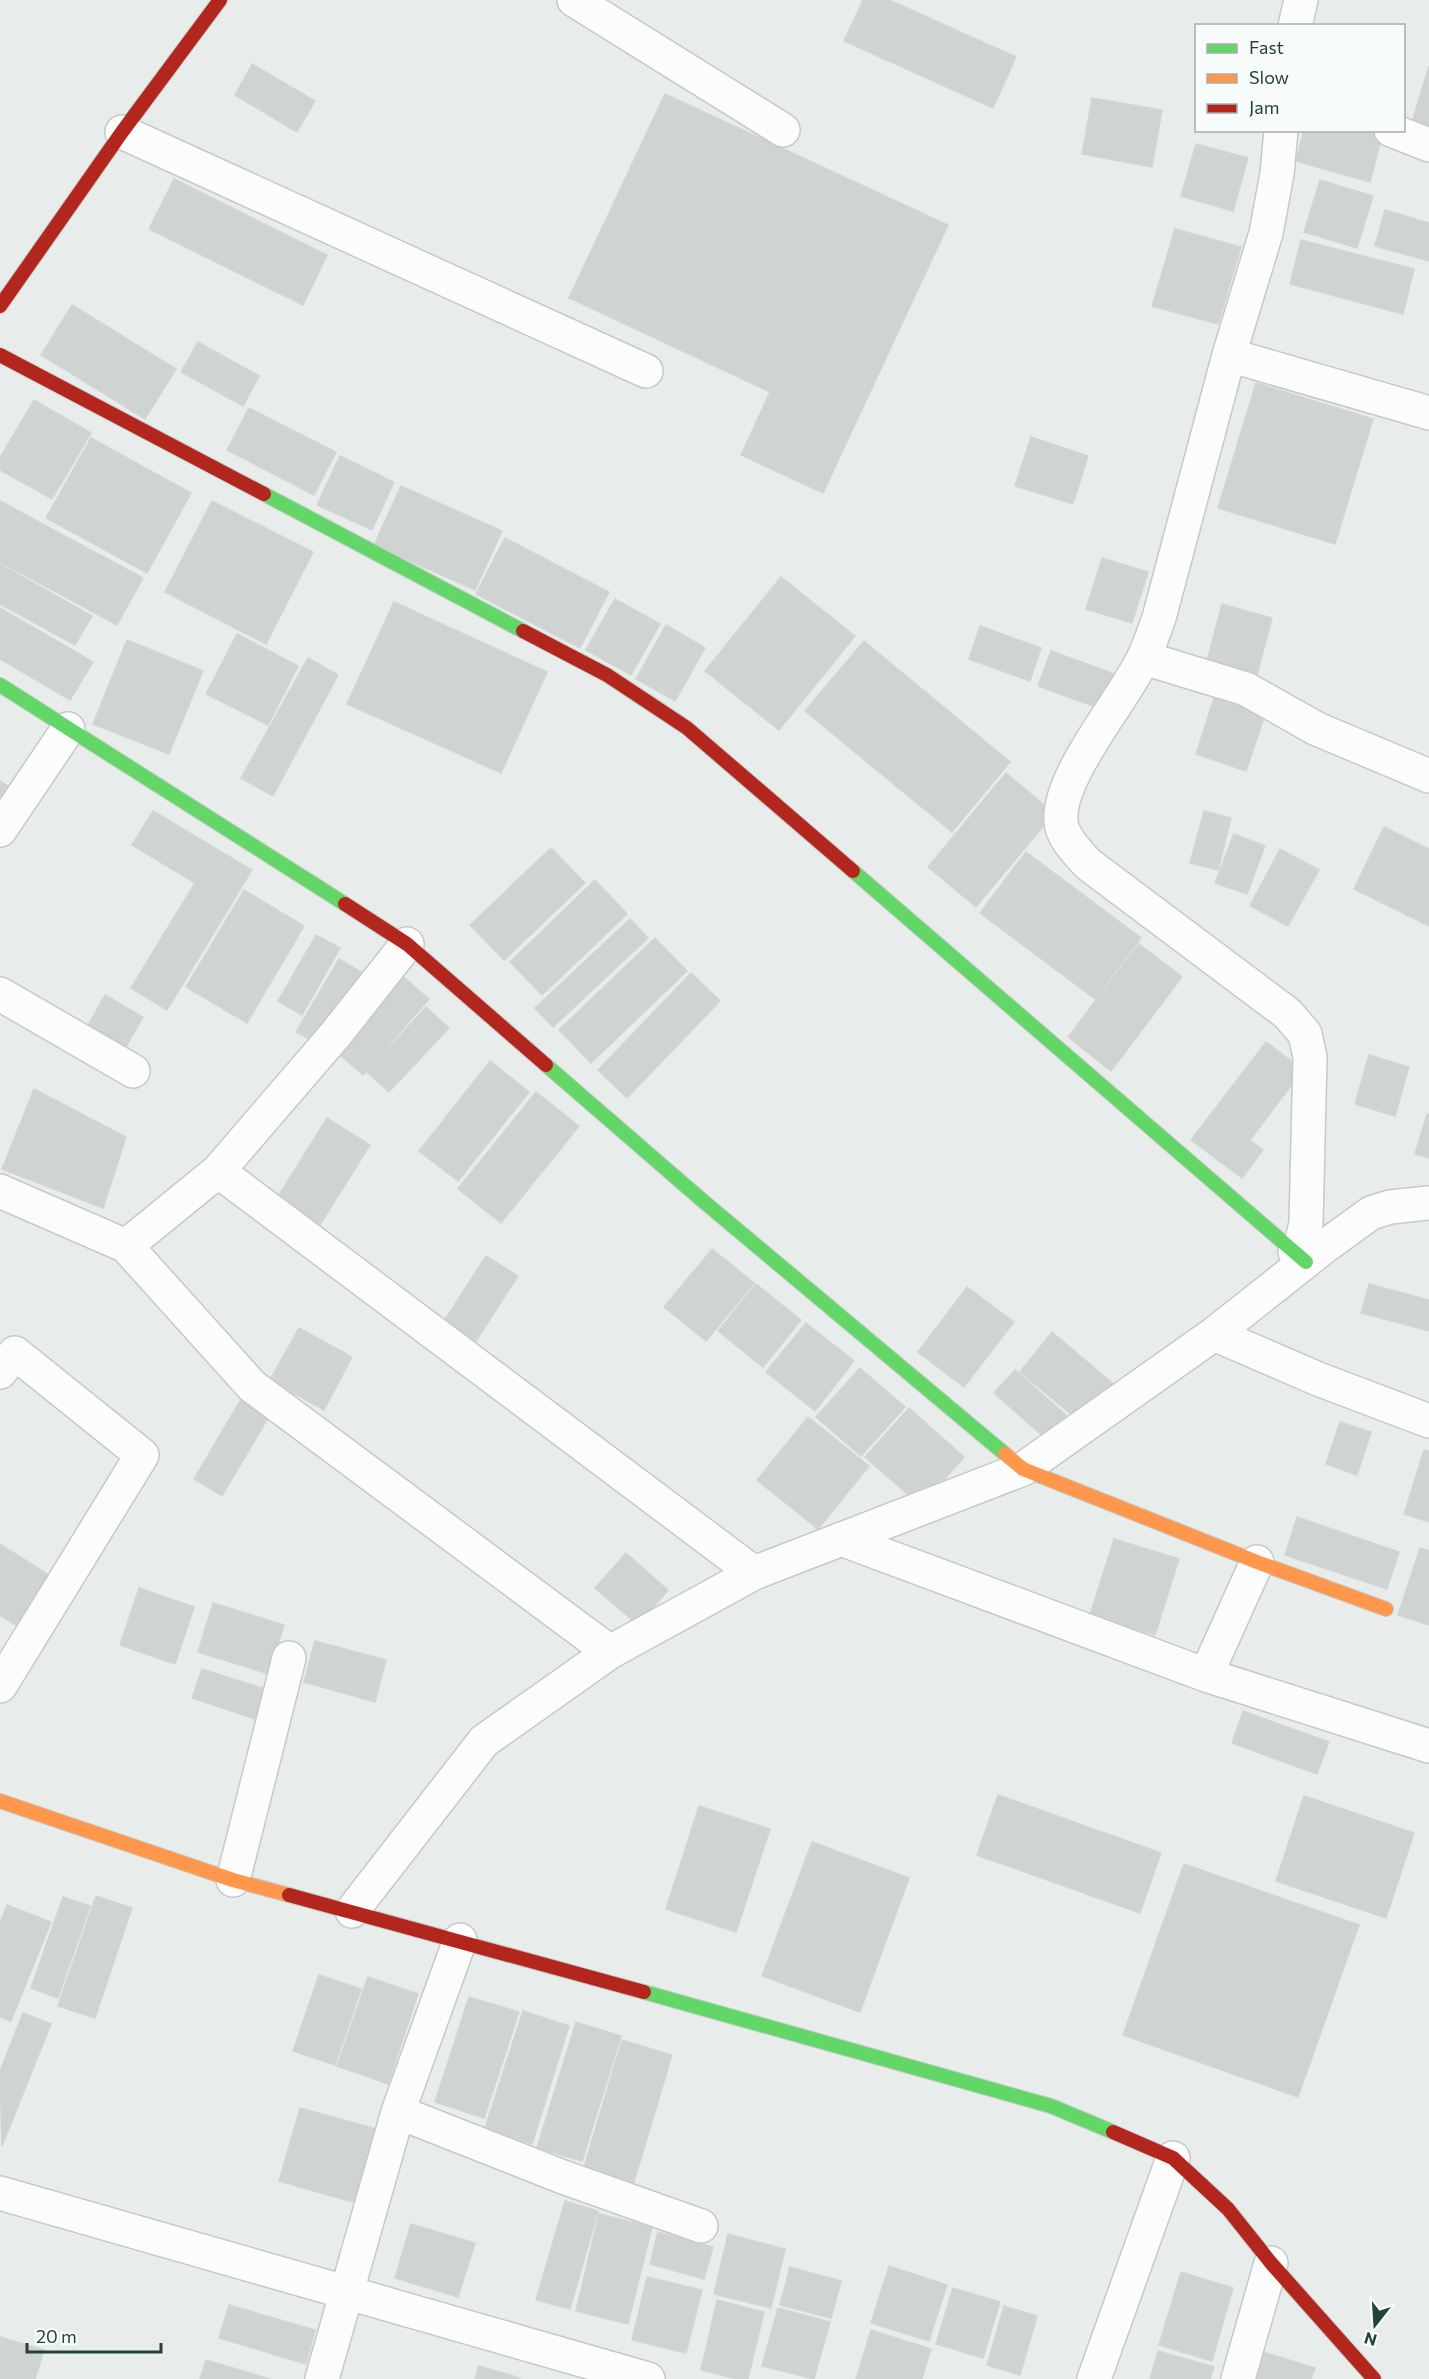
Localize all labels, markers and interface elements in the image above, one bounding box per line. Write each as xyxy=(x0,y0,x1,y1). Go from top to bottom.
legend xyxy=(1195,24,1405,132)
text: Fast xyxy=(1249,36,1284,58)
text: Slow xyxy=(1249,66,1289,88)
text: Jam xyxy=(1249,96,1279,118)
north arrow xyxy=(1345,2295,1405,2355)
scale bar xyxy=(27,2316,160,2354)
text: 20 m xyxy=(36,2325,77,2347)
text: N xyxy=(1362,2329,1379,2351)

